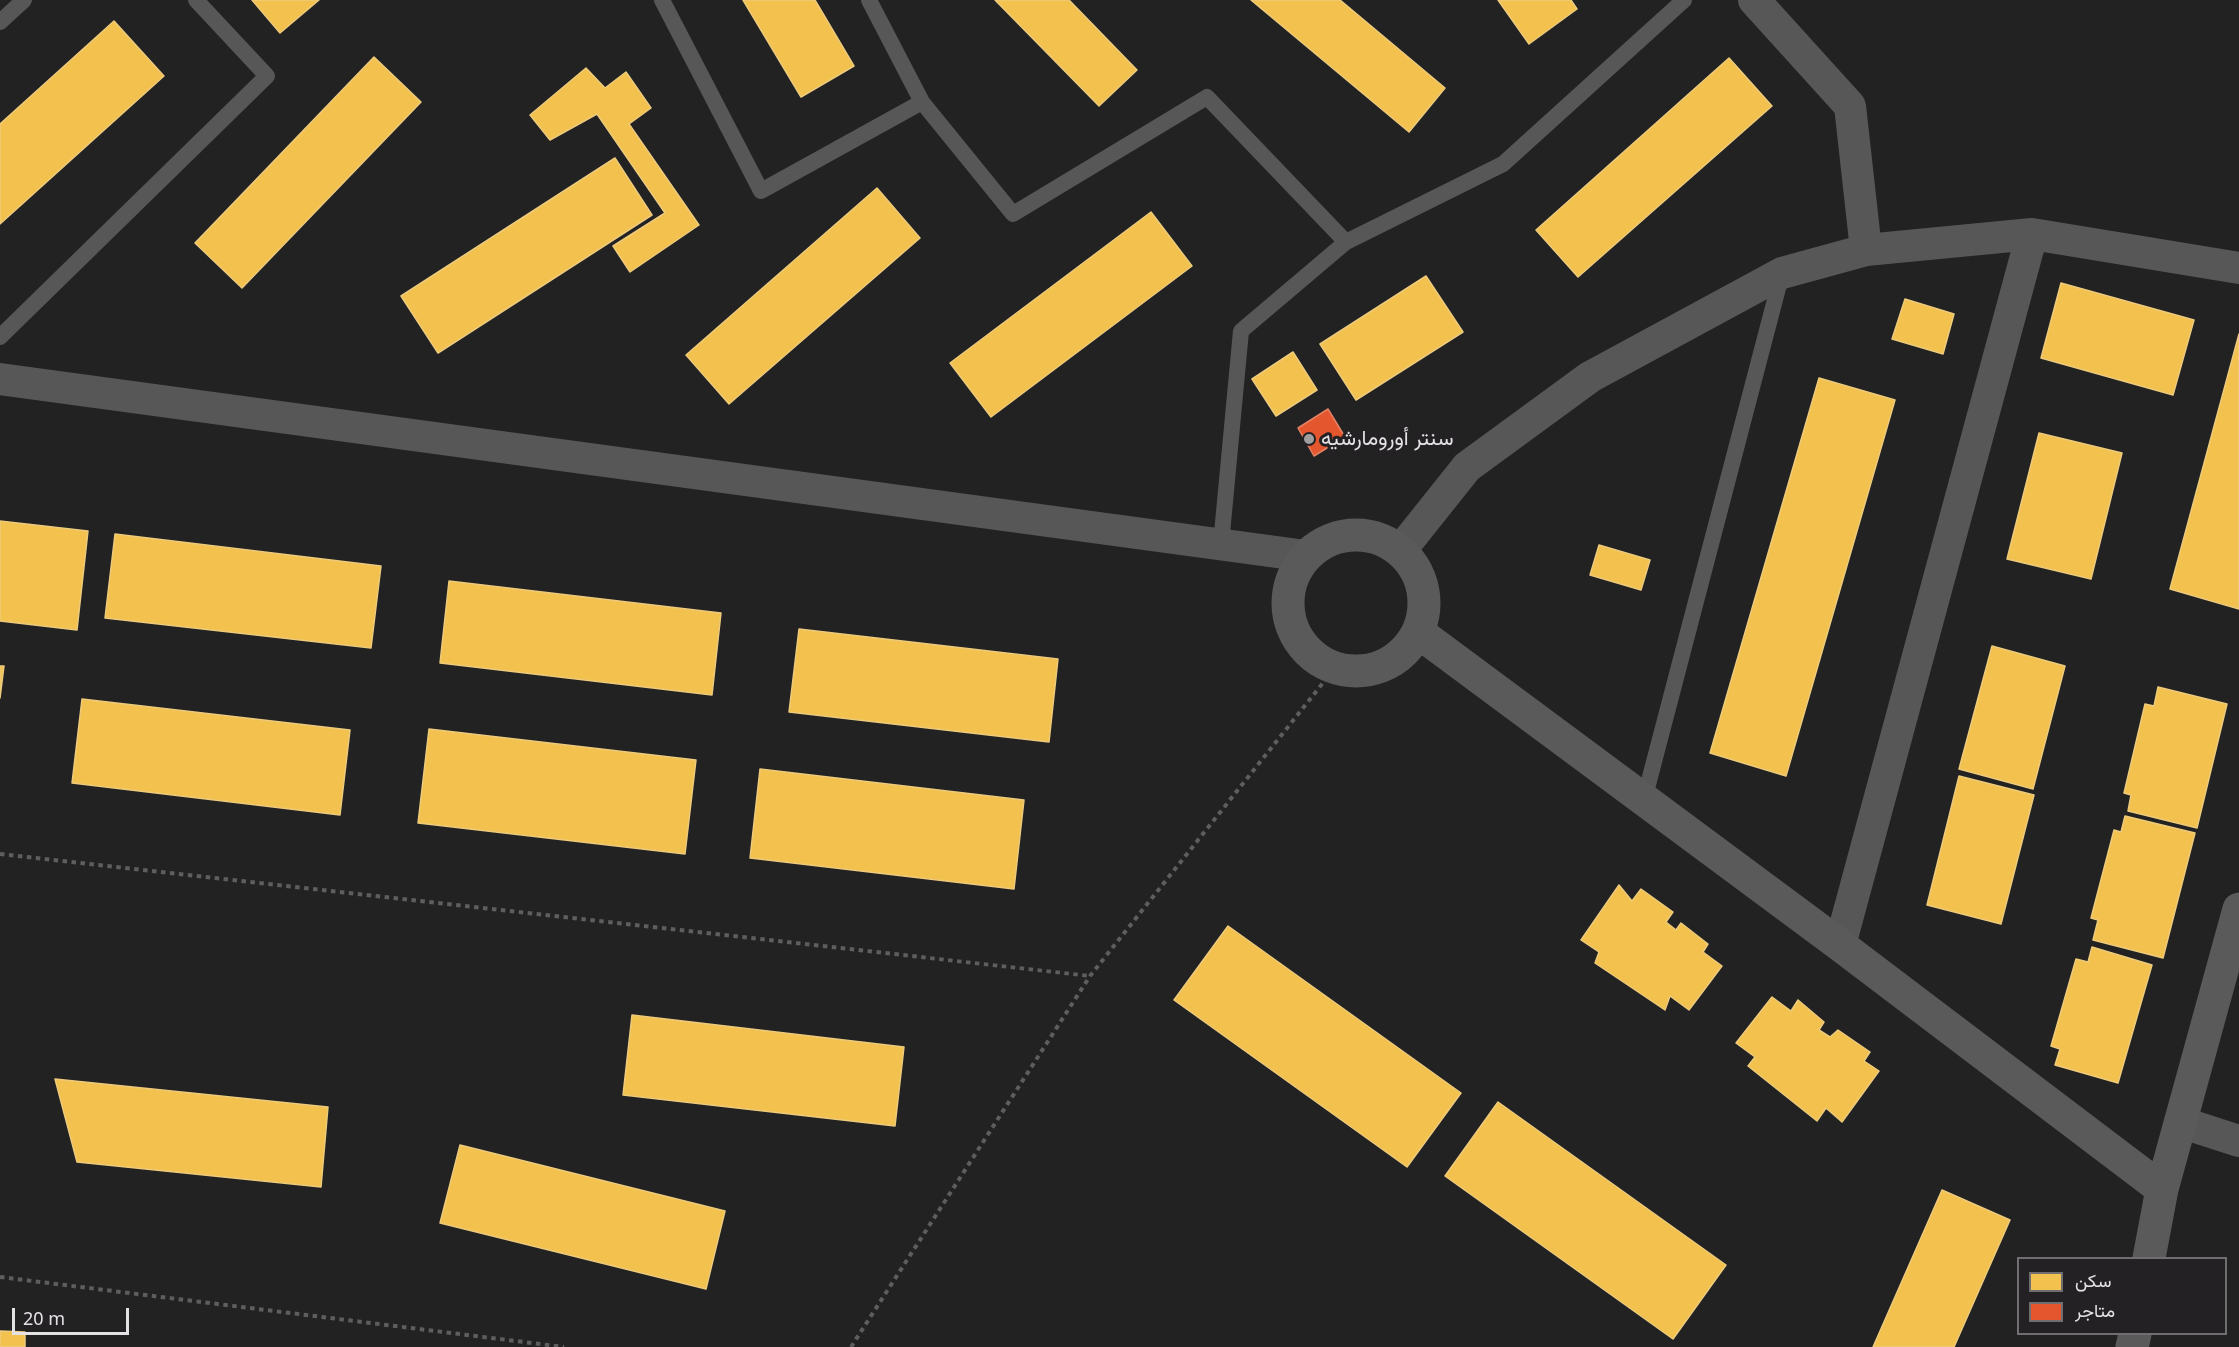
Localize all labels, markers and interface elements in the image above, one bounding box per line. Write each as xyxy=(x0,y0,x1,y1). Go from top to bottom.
place label: سنتر أورومارشيه xyxy=(1321,426,1453,452)
marker: سنتر أورومارشيه xyxy=(1302,432,1316,446)
legend xyxy=(2017,1257,2227,1335)
text: سكن xyxy=(2075,1268,2111,1292)
scale bar xyxy=(15,1296,132,1334)
text: متاجر xyxy=(2075,1298,2115,1322)
text: 20 m xyxy=(23,1306,65,1330)

